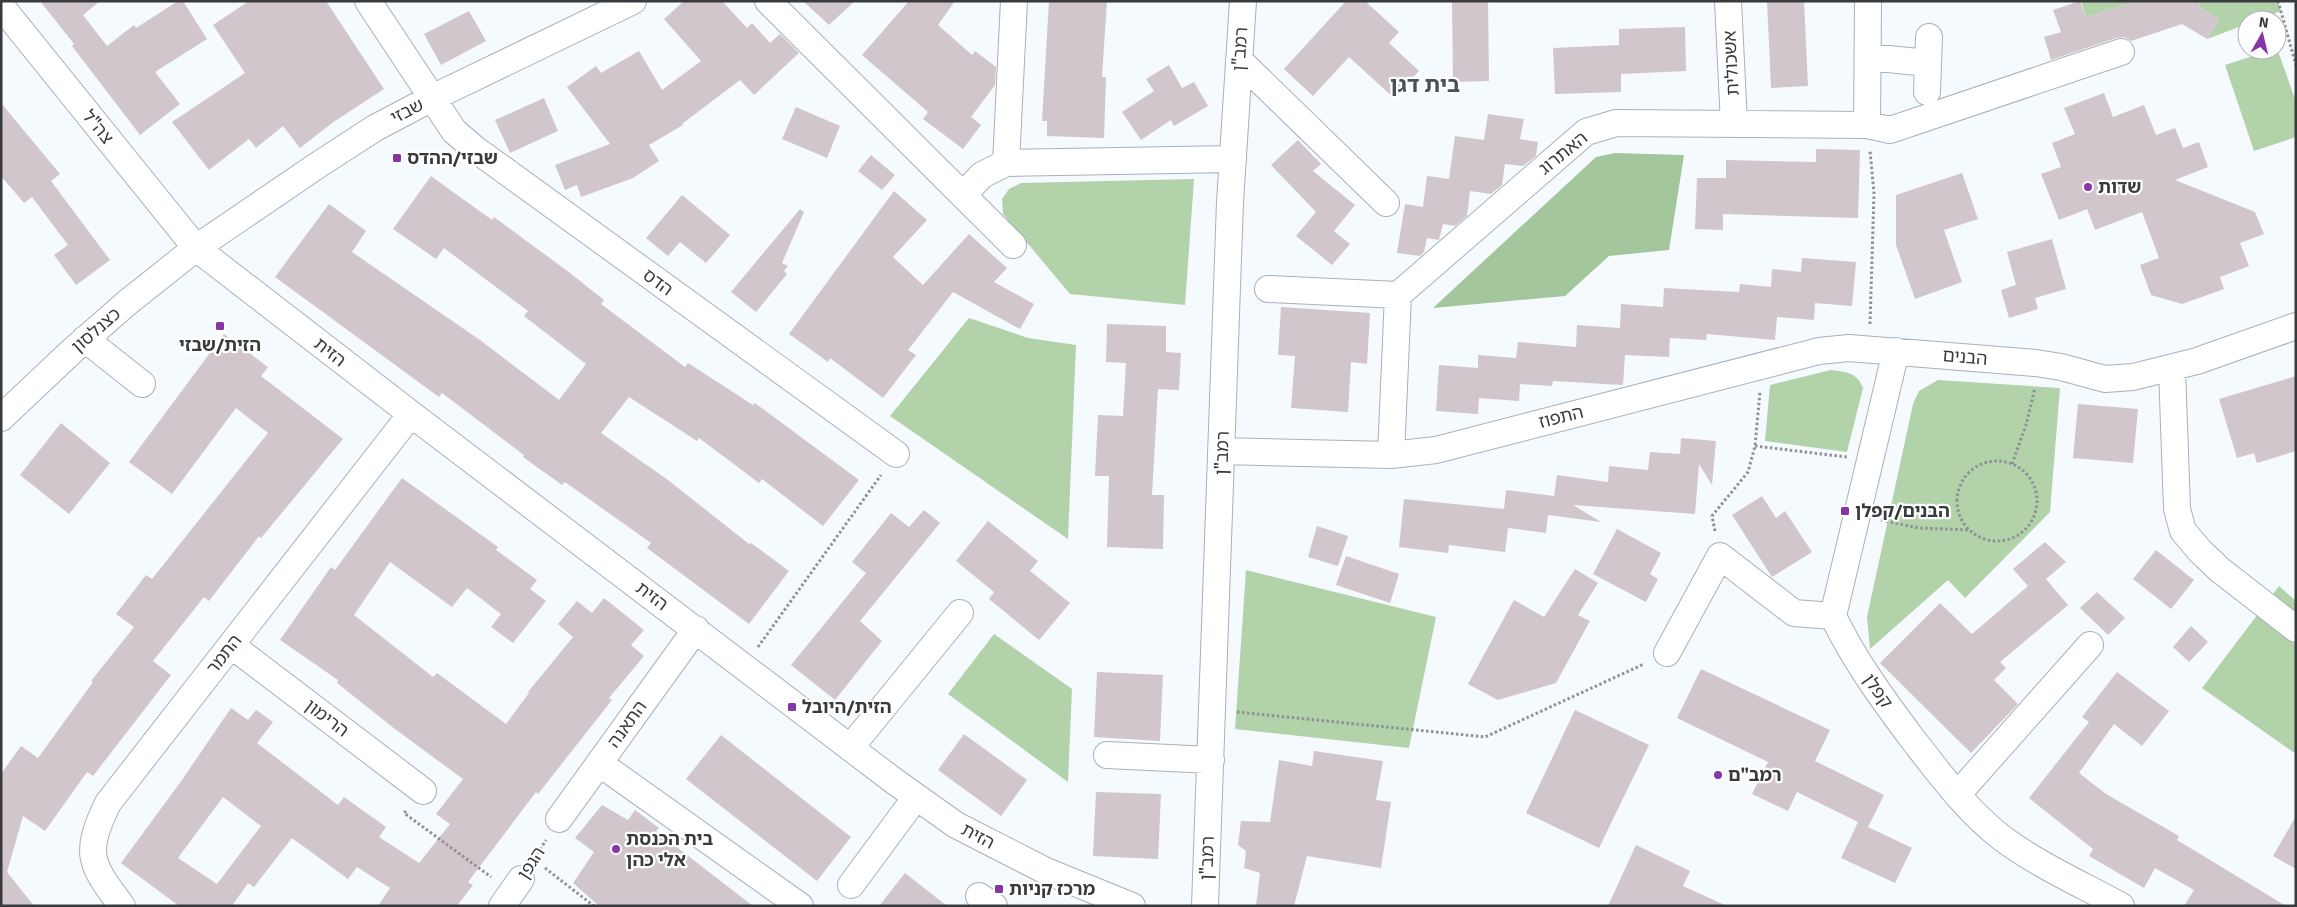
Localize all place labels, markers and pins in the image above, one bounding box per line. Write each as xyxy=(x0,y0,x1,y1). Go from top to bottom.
place label: שבזי/ההדס xyxy=(407,147,498,169)
marker: שבזי/ההדס xyxy=(391,152,403,164)
place label: שדות xyxy=(2098,176,2142,198)
marker: שדות xyxy=(2082,181,2094,193)
marker: הזית/שבזי xyxy=(214,320,226,332)
place label: הזית/שבזי xyxy=(179,334,261,356)
place label: הבנים/קפלן xyxy=(1855,500,1950,522)
marker: הבנים/קפלן xyxy=(1839,505,1851,517)
place label: הזית/היובל xyxy=(802,696,892,718)
marker: הזית/היובל xyxy=(786,701,798,713)
place label: רמב"ם xyxy=(1728,764,1782,786)
marker: רמב"ם xyxy=(1712,769,1724,781)
place label: בית הכנסת אלי כהן xyxy=(626,828,713,871)
marker: בית הכנסת אלי כהן xyxy=(610,843,622,855)
place label: מרכז קניות xyxy=(1009,878,1096,900)
marker: מרכז קניות xyxy=(993,883,1005,895)

